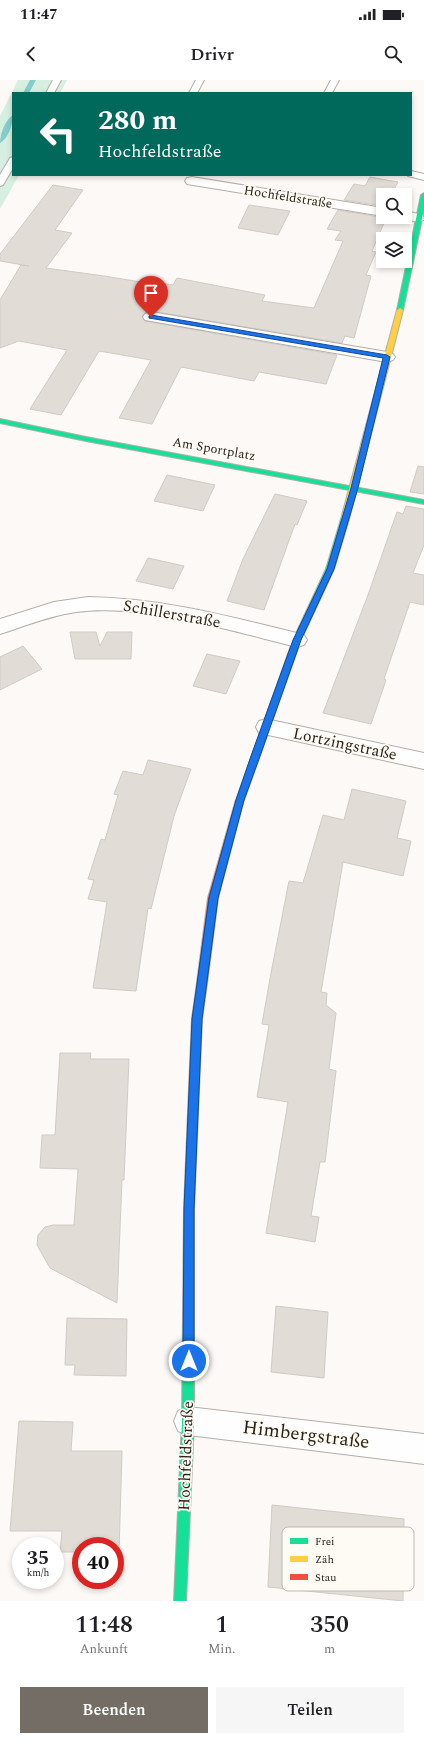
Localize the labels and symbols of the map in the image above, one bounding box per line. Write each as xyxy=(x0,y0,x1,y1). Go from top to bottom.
street label: Hochfeldstraße xyxy=(242,180,334,214)
pin xyxy=(134,276,168,317)
street label: Am Sportplatz xyxy=(171,432,257,466)
street label: Schillerstraße xyxy=(121,594,223,634)
street label: Lortzingstraße xyxy=(291,721,399,767)
position arrow xyxy=(168,1340,210,1382)
street label: Hochfeldstraße xyxy=(172,1401,200,1511)
street label: Himbergstraße xyxy=(241,1413,371,1457)
legend xyxy=(282,1527,414,1591)
text: Frei xyxy=(315,1533,335,1550)
speed limit sign: 40 xyxy=(72,1537,124,1589)
text: Zäh xyxy=(315,1551,334,1568)
text: Stau xyxy=(315,1569,336,1586)

